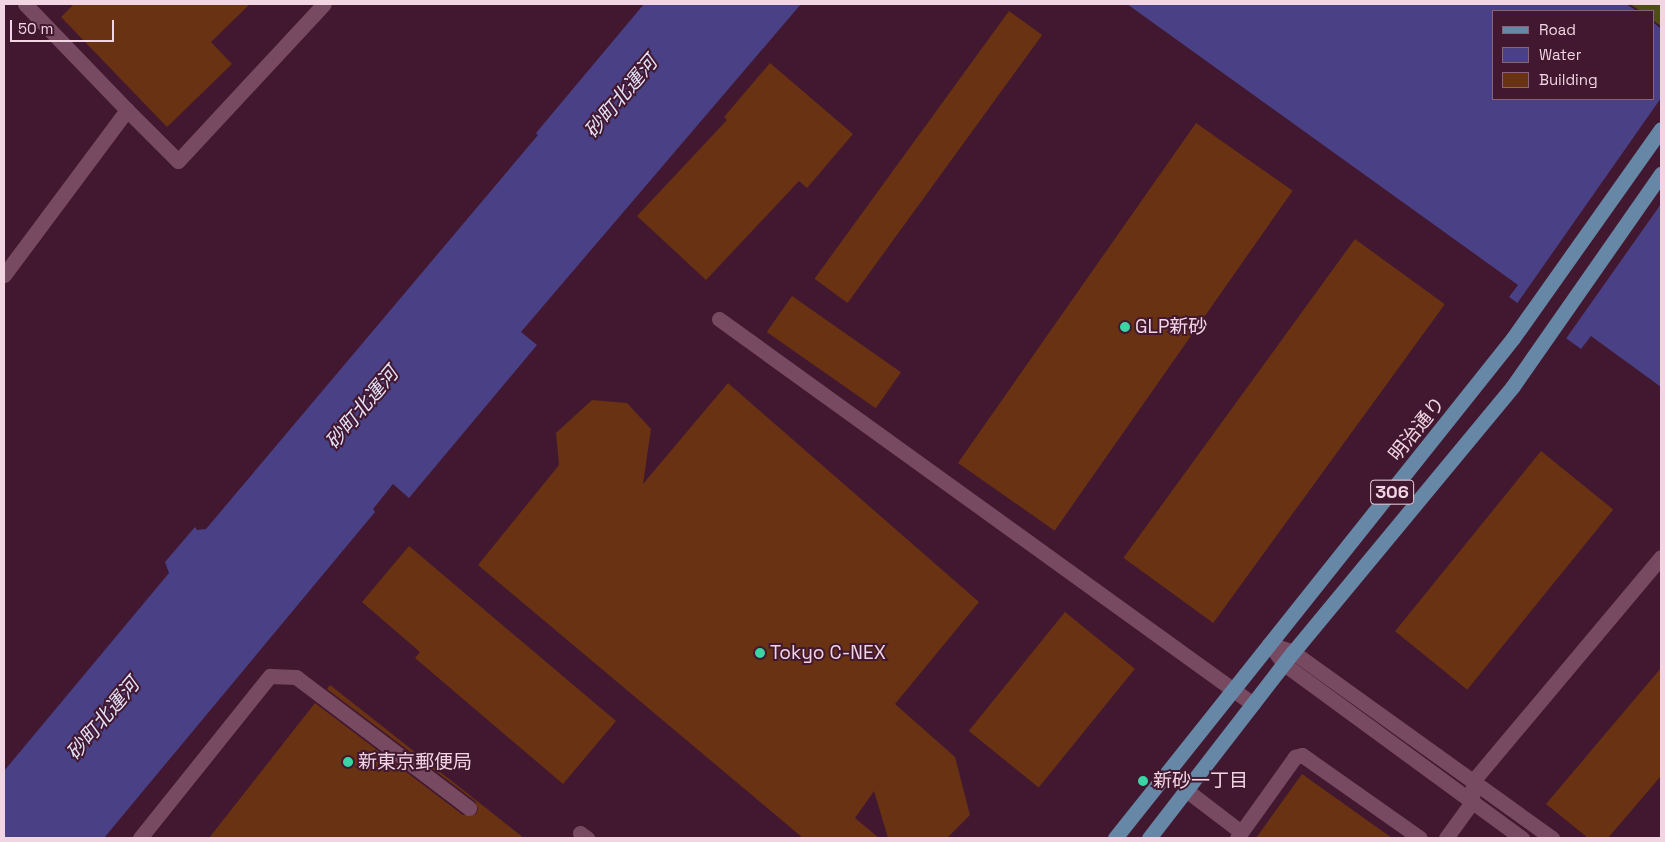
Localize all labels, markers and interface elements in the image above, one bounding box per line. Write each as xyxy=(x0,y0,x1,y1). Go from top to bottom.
scale bar xyxy=(12,10,116,42)
legend xyxy=(1492,10,1655,100)
text: 50 m xyxy=(18,19,53,38)
text: Road xyxy=(1539,20,1576,39)
text: Water xyxy=(1539,45,1581,64)
water label: 砂町北運河 xyxy=(580,51,662,143)
text: Building xyxy=(1539,70,1598,89)
place label: GLP新砂 xyxy=(1135,316,1207,338)
marker: GLP新砂 xyxy=(1119,321,1131,333)
water label: 砂町北運河 xyxy=(321,362,403,454)
street label: 明治通り xyxy=(1384,392,1450,466)
road number: 306 xyxy=(1370,477,1414,508)
place label: Tokyo C-NEX xyxy=(770,642,886,664)
marker: Tokyo C-NEX xyxy=(754,647,766,659)
water label: 砂町北運河 xyxy=(62,673,144,765)
place label: 新東京郵便局 xyxy=(358,751,472,773)
marker: 新東京郵便局 xyxy=(342,756,354,768)
place label: 新砂一丁目 xyxy=(1153,770,1248,792)
marker: 新砂一丁目 xyxy=(1137,775,1149,787)

